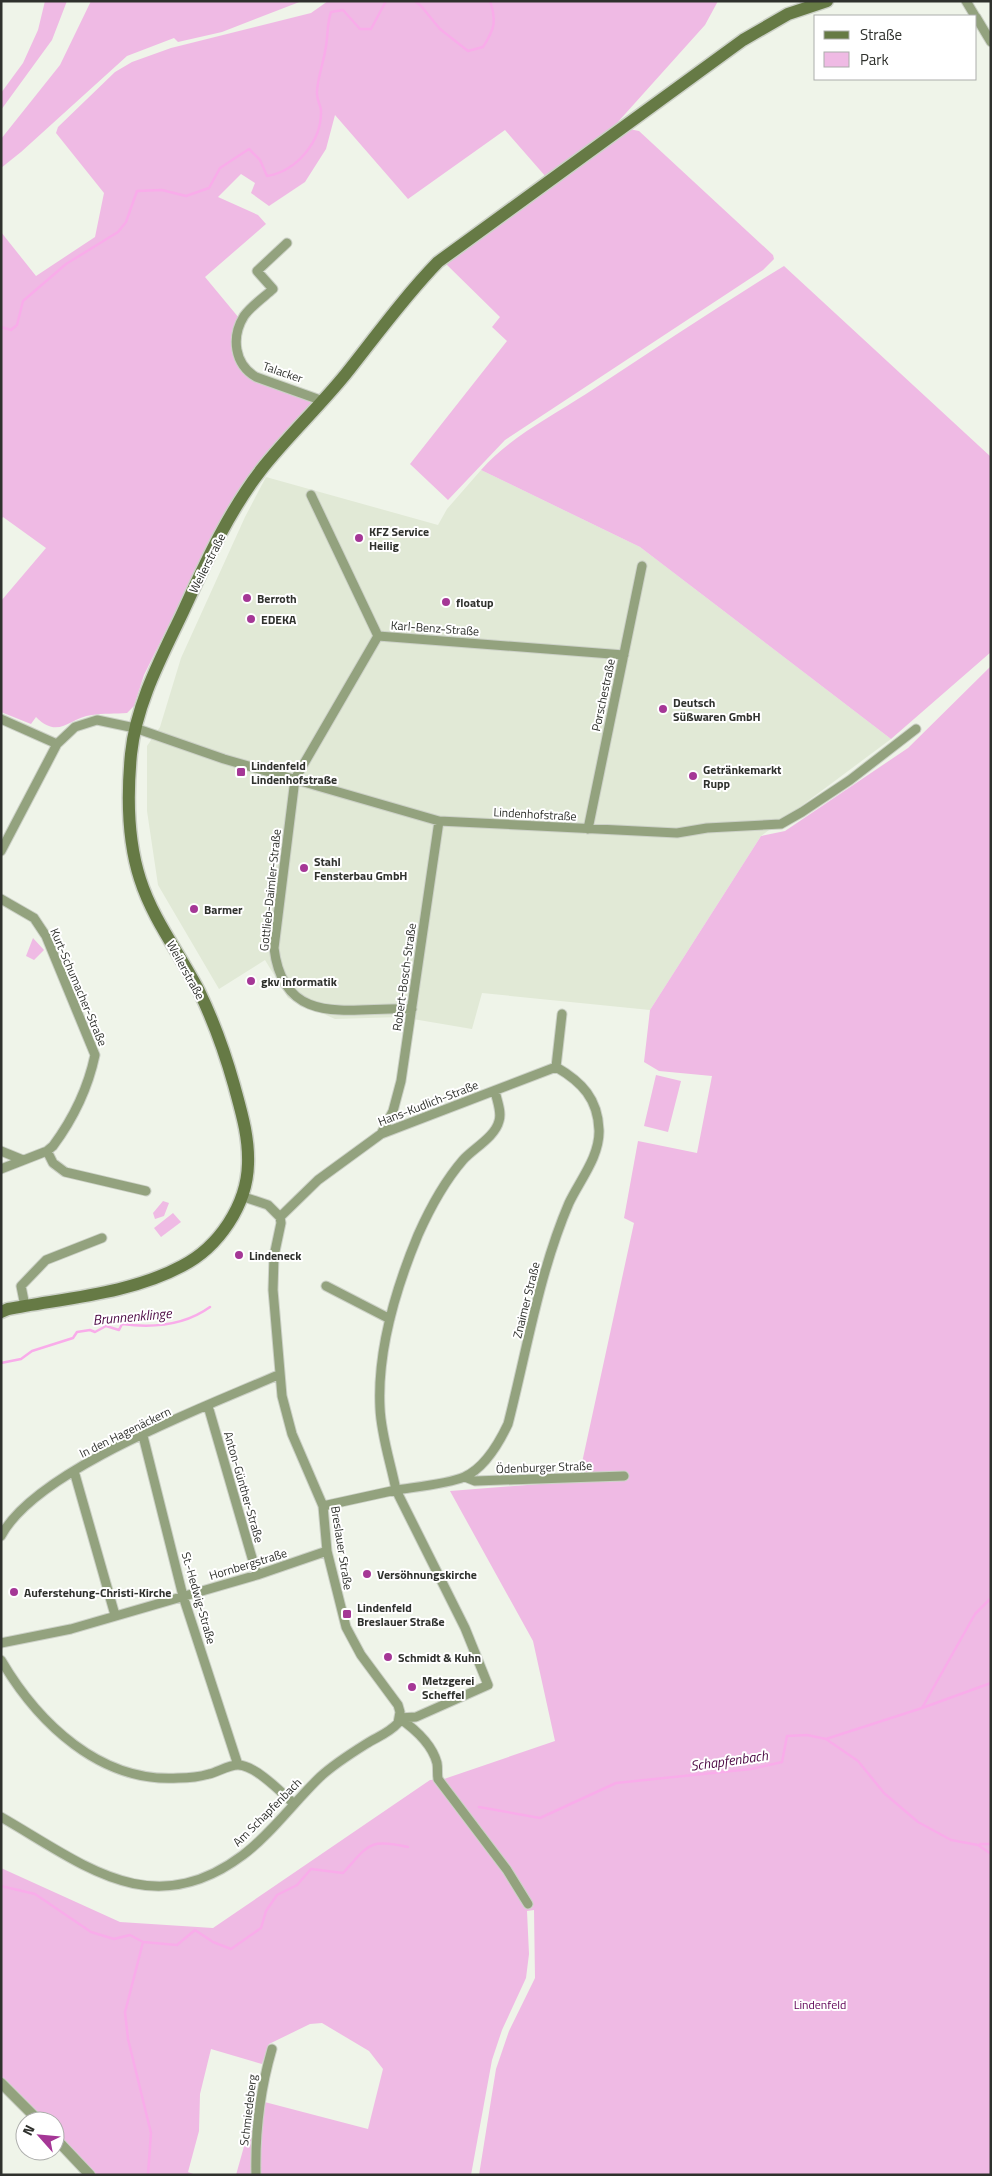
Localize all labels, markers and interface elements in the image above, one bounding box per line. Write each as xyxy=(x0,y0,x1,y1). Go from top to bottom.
legend xyxy=(814,15,977,80)
text: Straße xyxy=(860,23,902,46)
text: Park xyxy=(860,48,889,71)
street label: Talacker xyxy=(260,356,306,388)
place label: KFZ Service Heilig xyxy=(369,522,429,555)
street label: Weilerstraße xyxy=(184,530,230,596)
marker: KFZ Service Heilig xyxy=(353,532,365,544)
place label: Berroth xyxy=(257,589,297,608)
marker: Berroth xyxy=(241,592,253,604)
place label: floatup xyxy=(456,593,494,612)
marker: floatup xyxy=(440,596,452,608)
place label: EDEKA xyxy=(261,610,297,629)
marker: EDEKA xyxy=(245,613,257,625)
street label: Karl-Benz-Straße xyxy=(390,615,480,641)
street label: Porschestraße xyxy=(586,657,620,733)
place label: Deutsch Süßwaren GmbH xyxy=(673,693,761,726)
marker: Deutsch Süßwaren GmbH xyxy=(657,703,669,715)
place label: Lindenfeld Lindenhofstraße xyxy=(251,756,337,789)
place label: Getränkemarkt Rupp xyxy=(703,760,782,793)
marker: Lindenfeld Lindenhofstraße xyxy=(235,766,247,778)
marker: Getränkemarkt Rupp xyxy=(687,770,699,782)
street label: Lindenhofstraße xyxy=(493,802,577,826)
street label: Gottlieb-Daimler-Straße xyxy=(254,828,286,952)
place label: Stahl Fensterbau GmbH xyxy=(314,852,407,885)
marker: Stahl Fensterbau GmbH xyxy=(298,862,310,874)
place label: Barmer xyxy=(204,900,243,919)
marker: Barmer xyxy=(188,903,200,915)
street label: Robert-Bosch-Straße xyxy=(387,922,421,1032)
street label: Kurt-Schumacher-Straße xyxy=(46,925,112,1049)
street label: Weilerstraße xyxy=(162,937,210,1003)
place label: gkv informatik xyxy=(261,972,338,991)
marker: gkv informatik xyxy=(245,975,257,987)
street label: Hans-Kudlich-Straße xyxy=(375,1075,481,1131)
place label: Lindeneck xyxy=(249,1246,302,1265)
marker: Lindeneck xyxy=(233,1249,245,1261)
street label: Znaimer Straße xyxy=(507,1260,545,1340)
water label: Brunnenklinge xyxy=(92,1302,174,1330)
street label: In den Hagenäckern xyxy=(76,1402,174,1462)
street label: Anton-Günther-Straße xyxy=(219,1429,269,1545)
street label: Ödenburger Straße xyxy=(496,1456,592,1478)
street label: Breslauer Straße xyxy=(326,1505,358,1591)
street label: Hornbergstraße xyxy=(207,1543,289,1585)
street label: St.-Hedwig-Straße xyxy=(177,1550,221,1646)
place label: Versöhnungskirche xyxy=(377,1565,477,1584)
marker: Versöhnungskirche xyxy=(361,1568,373,1580)
place label: Auferstehung-Christi-Kirche xyxy=(24,1583,171,1602)
marker: Auferstehung-Christi-Kirche xyxy=(8,1586,20,1598)
place label: Lindenfeld Breslauer Straße xyxy=(357,1598,445,1631)
marker: Lindenfeld Breslauer Straße xyxy=(341,1608,353,1620)
place label: Schmidt & Kuhn xyxy=(398,1648,481,1667)
marker: Schmidt & Kuhn xyxy=(382,1651,394,1663)
place label: Metzgerei Scheffel xyxy=(422,1671,474,1704)
marker: Metzgerei Scheffel xyxy=(406,1681,418,1693)
water label: Schapfenbach xyxy=(689,1744,770,1776)
street label: Am Schapfenbach xyxy=(228,1773,306,1851)
park label: Lindenfeld xyxy=(794,1995,846,2014)
street label: Schmiedeberg xyxy=(234,2073,262,2147)
north arrow xyxy=(15,2111,65,2161)
text: N xyxy=(16,2121,40,2139)

